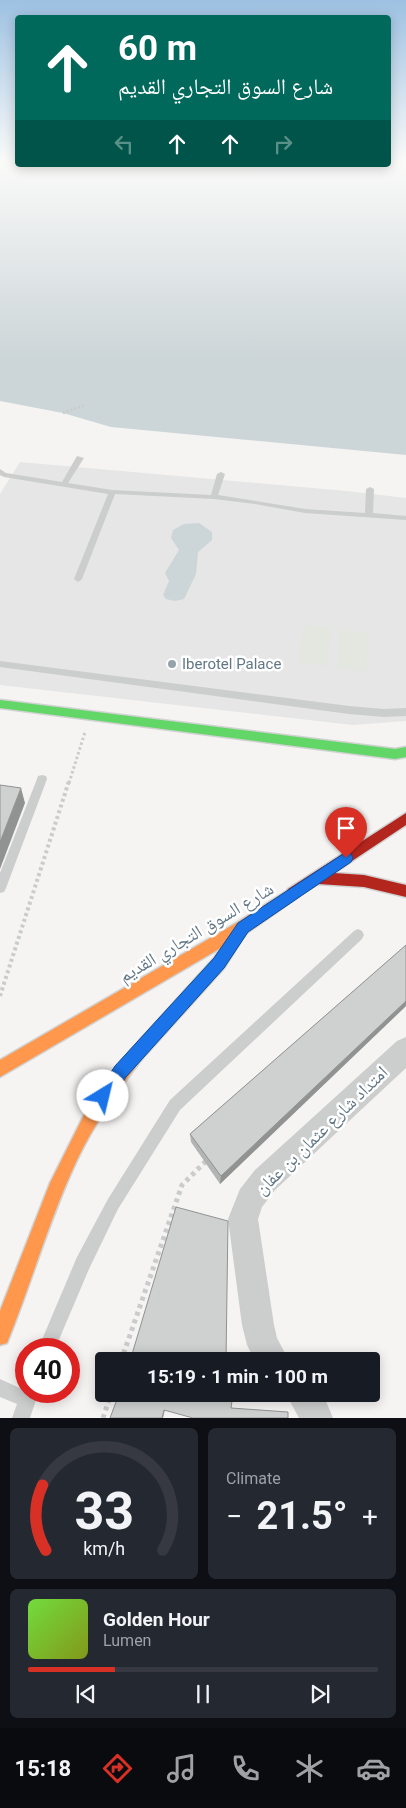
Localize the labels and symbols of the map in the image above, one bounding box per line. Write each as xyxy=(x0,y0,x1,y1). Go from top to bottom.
place label: Iberotel Palace xyxy=(182,655,281,673)
marker: Iberotel Palace xyxy=(166,658,178,670)
pin xyxy=(325,807,367,858)
street label: شارع السوق التجاري القديم xyxy=(115,878,279,990)
street label: امتداد شارع عثمان بن عفان xyxy=(250,1061,392,1199)
position arrow xyxy=(76,1069,128,1121)
speed limit sign: 40 xyxy=(15,1338,80,1403)

